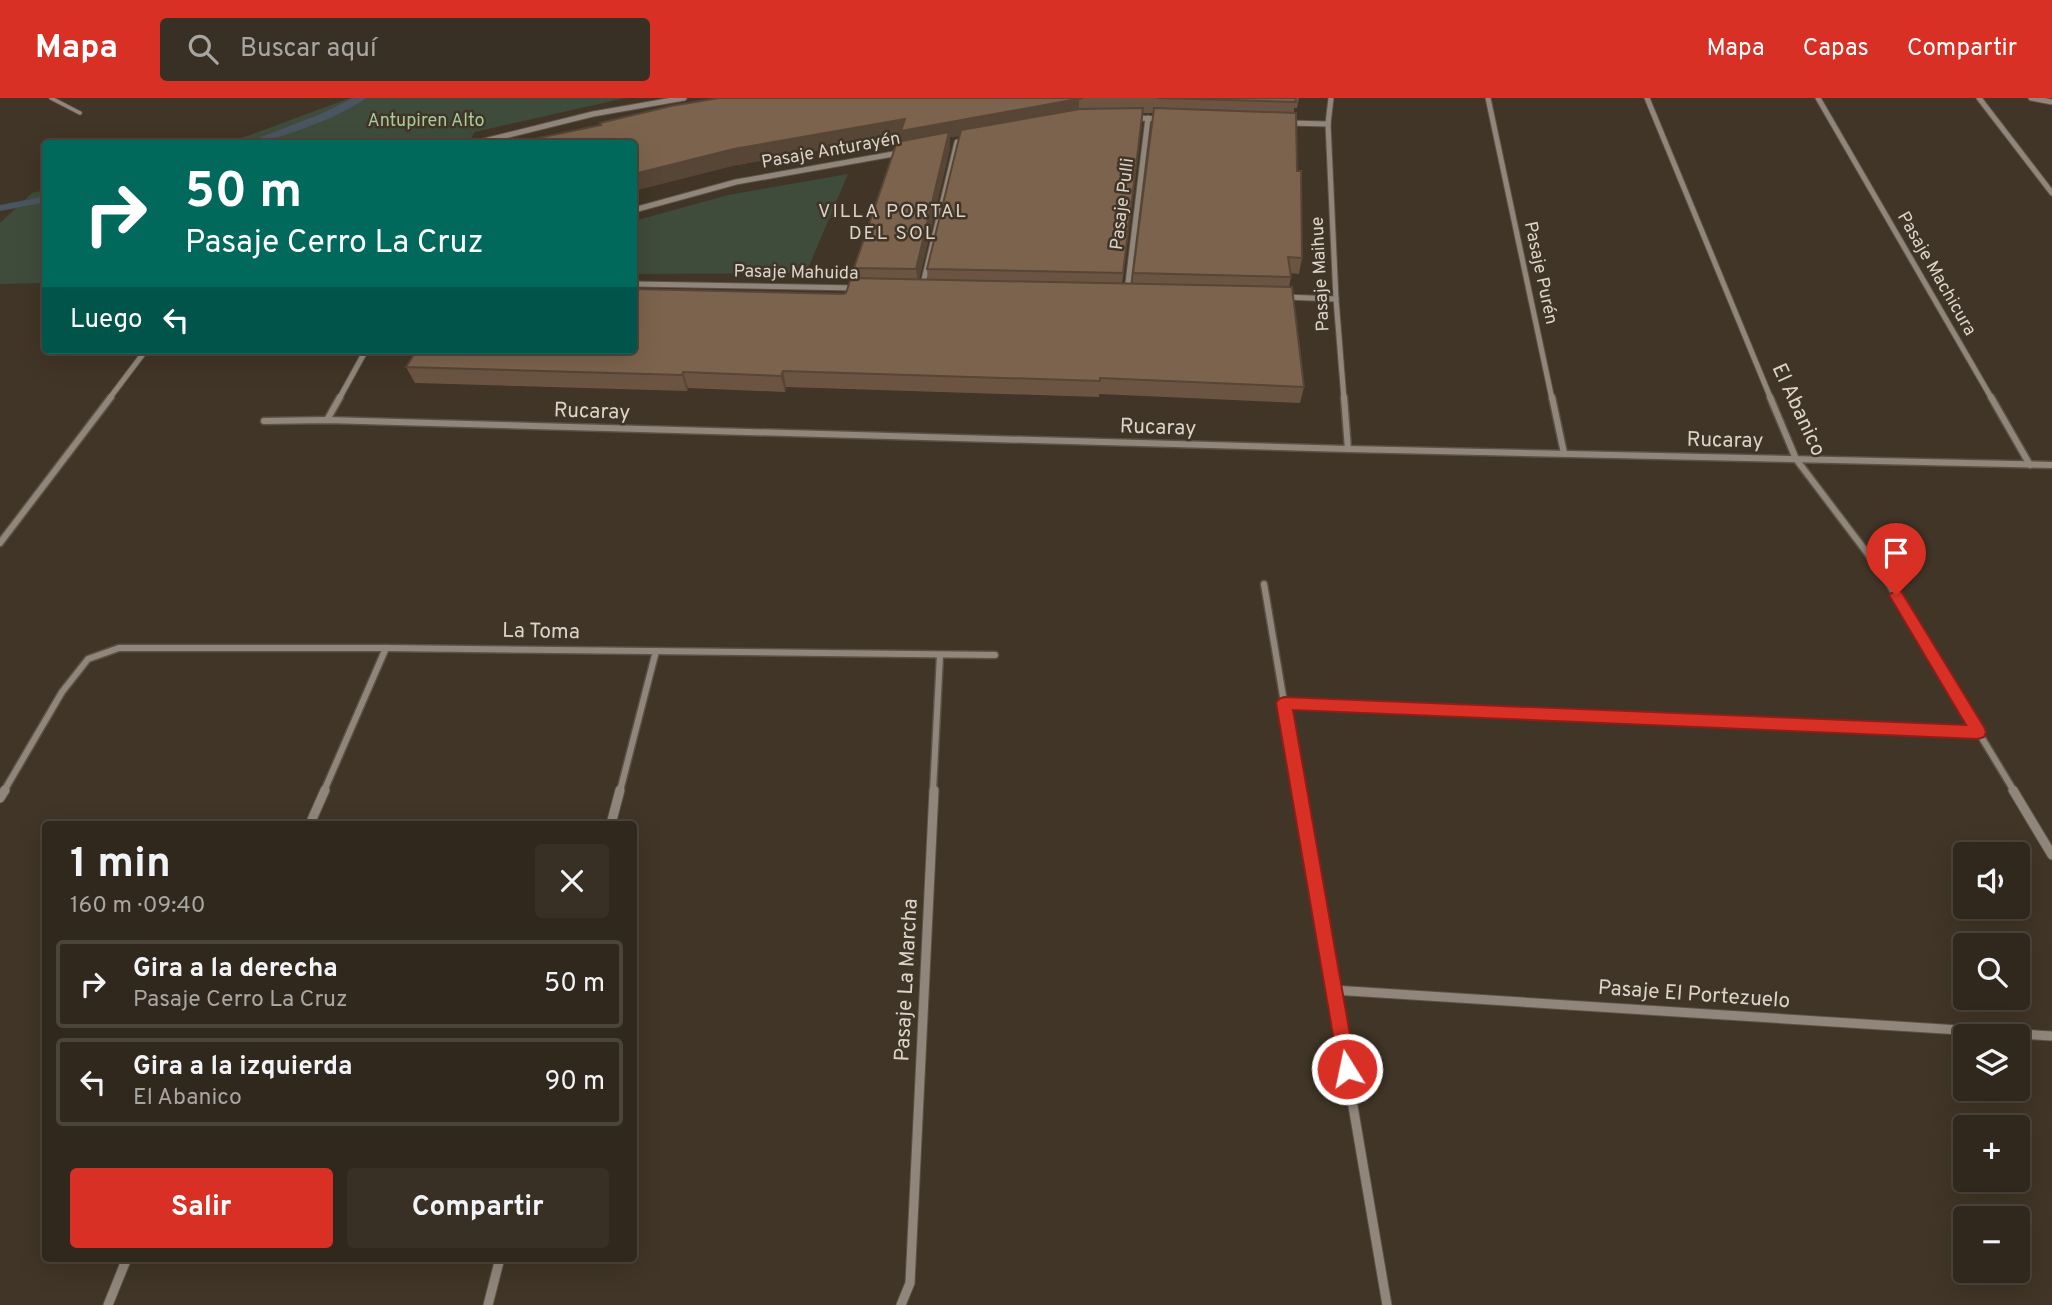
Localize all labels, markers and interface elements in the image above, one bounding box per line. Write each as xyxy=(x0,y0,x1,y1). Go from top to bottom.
search box xyxy=(160,18,650,81)
text: Mapa xyxy=(35,28,118,70)
icon: search xyxy=(184,30,222,68)
text: Buscar aquí xyxy=(240,33,377,66)
text: Mapa xyxy=(1707,34,1765,64)
text: Capas xyxy=(1803,34,1869,64)
text: Compartir xyxy=(1907,34,2017,64)
park label: Antupiren Alto xyxy=(367,110,485,133)
street label: Pasaje Anturayén xyxy=(760,127,902,175)
street label: Pasaje Pulli xyxy=(1106,157,1140,251)
text: 50 m xyxy=(185,163,302,225)
icon: right xyxy=(70,168,161,259)
district label: VILLA PORTAL DEL SOL xyxy=(818,200,968,246)
street label: Pasaje Machicura xyxy=(1891,208,1981,340)
street label: Pasaje Maihue xyxy=(1307,216,1335,332)
street label: Pasaje Purén xyxy=(1518,219,1562,327)
text: Pasaje Cerro La Cruz xyxy=(185,224,484,264)
street label: Pasaje Mahuida xyxy=(733,260,859,286)
icon: left xyxy=(157,301,195,339)
text: Luego xyxy=(70,304,143,337)
street label: El Abanico xyxy=(1765,359,1831,461)
street label: Rucaray xyxy=(553,397,631,427)
street label: Rucaray xyxy=(1119,413,1197,443)
street label: Rucaray xyxy=(1686,427,1764,455)
pin xyxy=(1866,523,1926,595)
icon: arrive xyxy=(1877,534,1915,572)
street label: La Toma xyxy=(502,618,580,646)
text: 1 min xyxy=(70,839,171,892)
map controls xyxy=(1953,842,2030,1283)
button: sound xyxy=(1953,842,2030,919)
button: close xyxy=(535,844,609,918)
text: 160 m · 09:40 xyxy=(70,892,206,921)
street label: Pasaje La Marcha xyxy=(889,898,925,1062)
button: search xyxy=(1953,933,2030,1010)
text: Gira a la derecha xyxy=(133,953,338,986)
icon: right xyxy=(74,965,112,1003)
text: 50 m xyxy=(544,968,605,1001)
street label: Pasaje El Portezuelo xyxy=(1597,975,1791,1015)
text: Pasaje Cerro La Cruz xyxy=(133,986,348,1015)
button: layers xyxy=(1953,1024,2030,1101)
position arrow xyxy=(1310,1032,1384,1106)
text: Gira a la izquierda xyxy=(133,1051,352,1084)
icon: left xyxy=(74,1063,112,1101)
text: 90 m xyxy=(545,1066,605,1099)
text: El Abanico xyxy=(133,1084,242,1113)
button: + xyxy=(1953,1115,2030,1192)
button: Salir xyxy=(70,1168,333,1248)
button: Compartir xyxy=(347,1168,609,1248)
button: − xyxy=(1953,1206,2030,1283)

